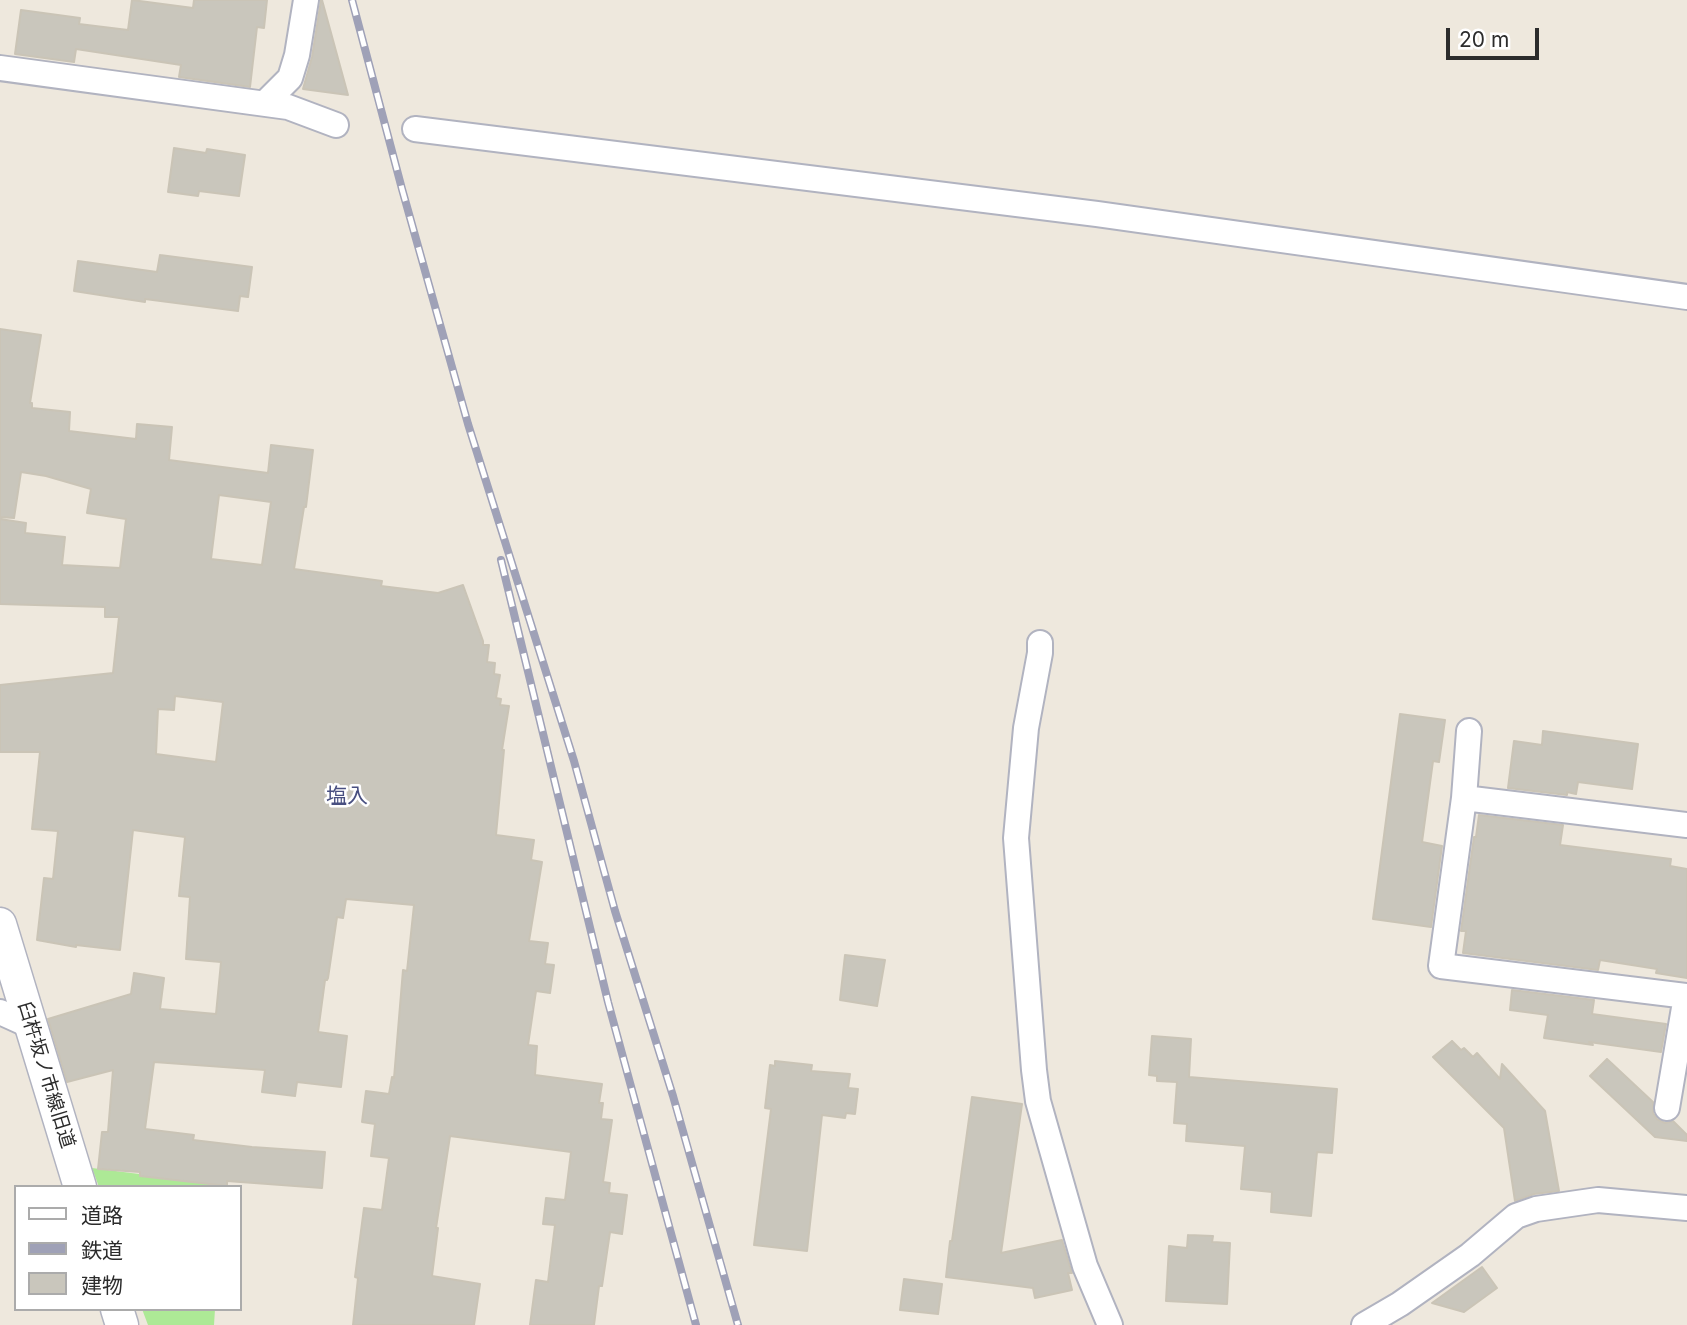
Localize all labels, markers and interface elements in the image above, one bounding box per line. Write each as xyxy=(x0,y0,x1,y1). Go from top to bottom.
scale bar xyxy=(1449,14,1542,58)
text: 20 m xyxy=(1459,27,1509,52)
district label: 塩入 xyxy=(326,784,368,810)
street label: 臼杵坂ノ市線旧道 xyxy=(13,999,79,1151)
legend xyxy=(14,1185,242,1311)
text: 道路 xyxy=(81,1203,123,1228)
text: 鉄道 xyxy=(81,1238,123,1263)
text: 建物 xyxy=(81,1273,123,1298)

